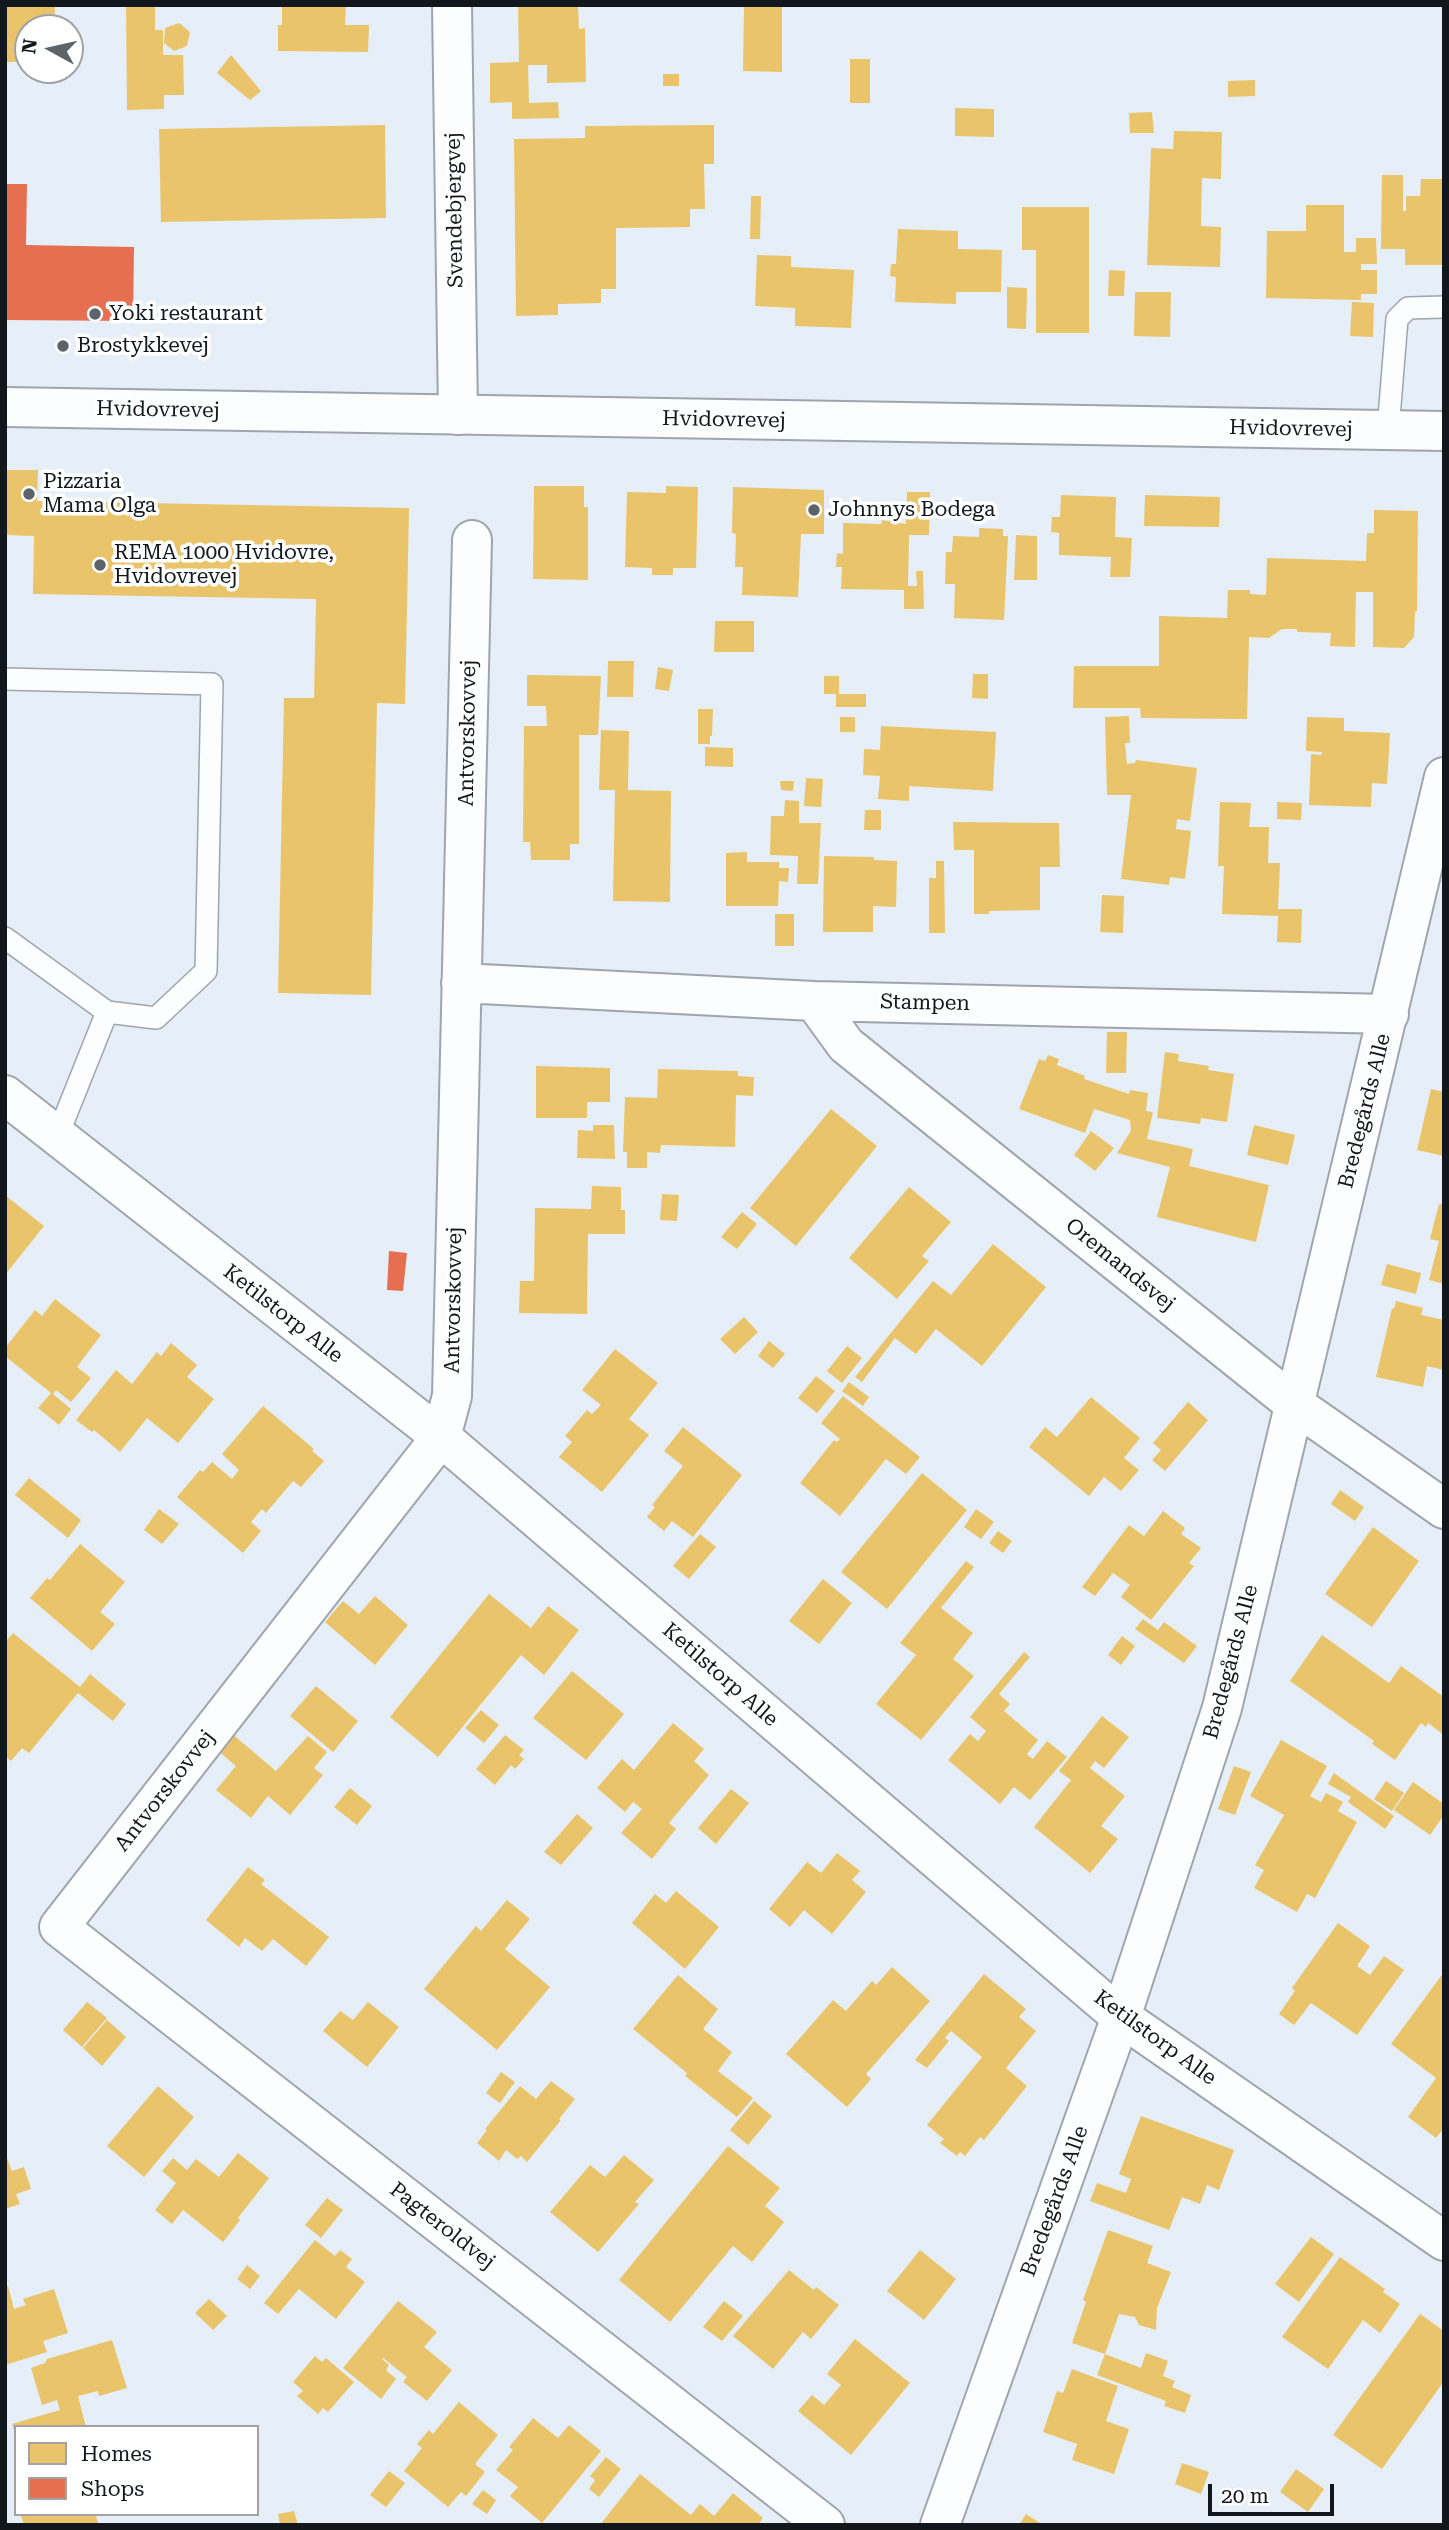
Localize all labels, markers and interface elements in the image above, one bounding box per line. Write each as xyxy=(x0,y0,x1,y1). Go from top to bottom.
north arrow xyxy=(14,14,84,84)
text: N xyxy=(17,37,42,55)
street label: Svendebjergvej xyxy=(441,132,469,288)
place label: Yoki restaurant xyxy=(109,301,263,327)
marker: Yoki restaurant xyxy=(87,306,103,322)
place label: Brostykkevej xyxy=(77,333,209,359)
marker: Brostykkevej xyxy=(55,338,71,354)
street label: Hvidovrevej xyxy=(96,396,220,424)
street label: Hvidovrevej xyxy=(662,406,786,434)
street label: Hvidovrevej xyxy=(1229,415,1353,443)
place label: Pizzaria Mama Olga xyxy=(43,469,156,519)
marker: Pizzaria Mama Olga xyxy=(21,486,37,502)
place label: Johnnys Bodega xyxy=(828,497,995,523)
marker: Johnnys Bodega xyxy=(806,502,822,518)
place label: REMA 1000 Hvidovre, Hvidovrevej xyxy=(114,540,334,590)
marker: REMA 1000 Hvidovre, Hvidovrevej xyxy=(92,557,108,573)
street label: Antvorskovvej xyxy=(454,659,482,807)
street label: Stampen xyxy=(880,990,970,1016)
street label: Bredegårds Alle xyxy=(1334,1031,1396,1191)
street label: Oremandsvej xyxy=(1060,1213,1180,1317)
street label: Antvorskovvej xyxy=(440,1226,468,1374)
street label: Ketilstorp Alle xyxy=(218,1259,348,1369)
street label: Bredegårds Alle xyxy=(1198,1582,1264,1742)
street label: Ketilstorp Alle xyxy=(657,1618,783,1732)
street label: Antvorskovvej xyxy=(110,1725,220,1857)
street label: Ketilstorp Alle xyxy=(1089,1985,1221,2091)
street label: Bredegårds Alle xyxy=(1016,2122,1094,2280)
street label: Pagteroldvej xyxy=(384,2177,500,2275)
legend xyxy=(14,2425,259,2516)
text: Homes xyxy=(81,2442,152,2466)
scale bar xyxy=(1211,2470,1337,2514)
text: Shops xyxy=(81,2477,144,2501)
text: 20 m xyxy=(1221,2484,1269,2508)

